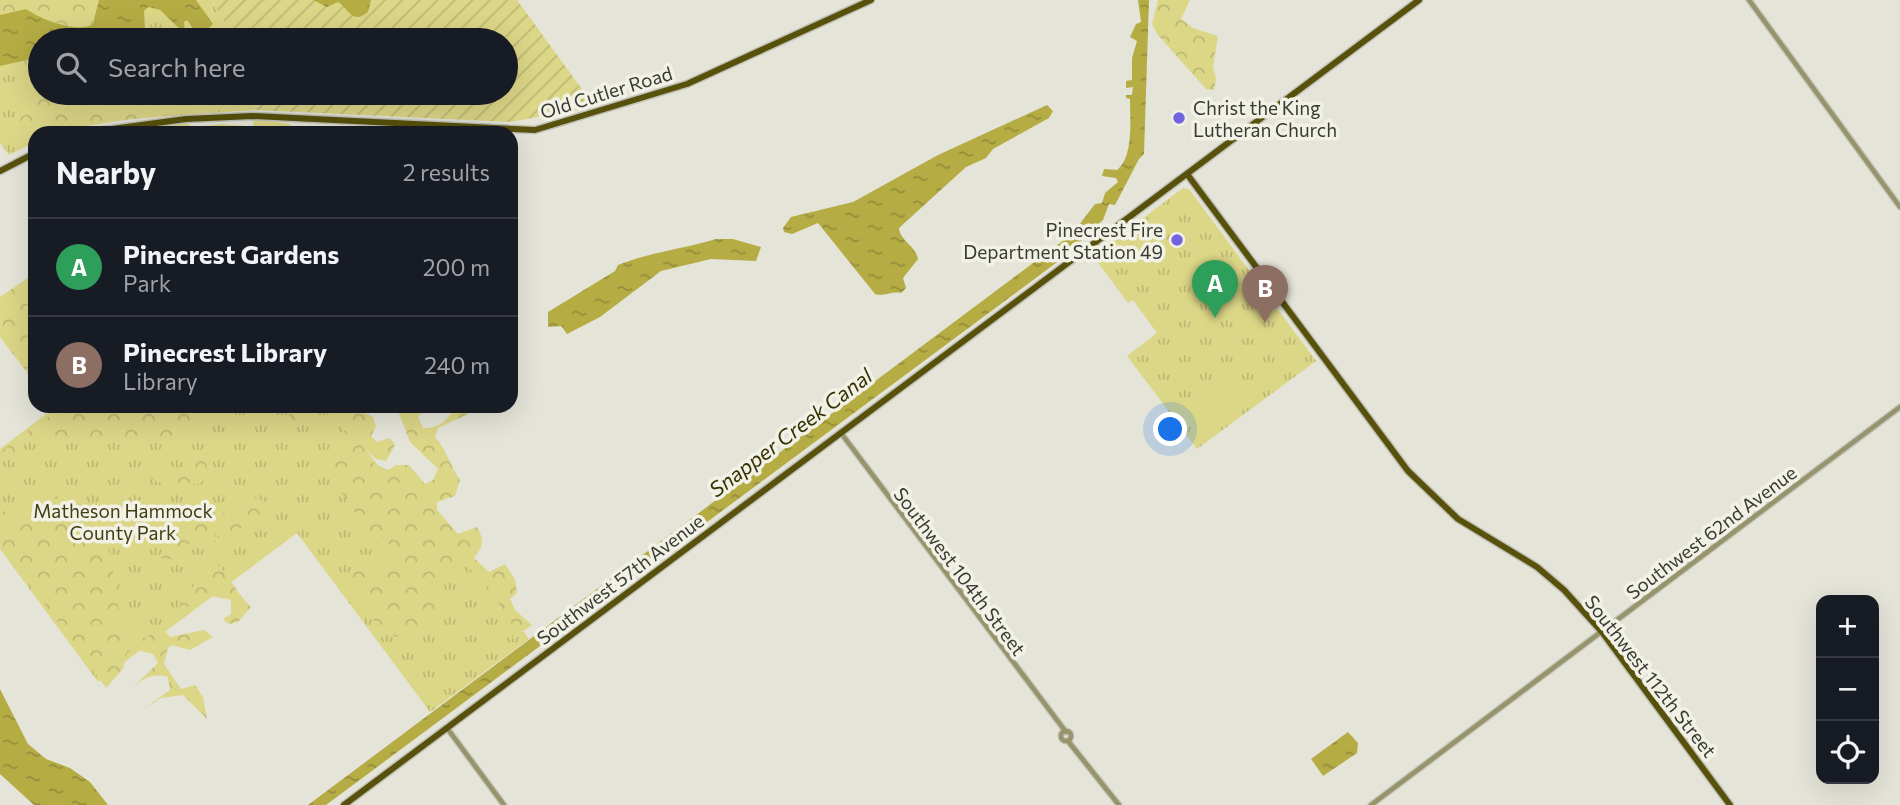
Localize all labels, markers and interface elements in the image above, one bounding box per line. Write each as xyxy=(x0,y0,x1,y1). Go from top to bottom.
search box xyxy=(28,28,518,105)
icon: search xyxy=(52,48,90,86)
text: Search here xyxy=(108,51,246,82)
street label: Old Cutler Road xyxy=(537,61,675,123)
place label: Christ the King Lutheran Church xyxy=(1193,96,1337,141)
marker: Christ the King Lutheran Church xyxy=(1171,110,1187,126)
text: Nearby xyxy=(56,153,156,190)
text: 2 results xyxy=(403,158,490,186)
place label: Pinecrest Fire Department Station 49 xyxy=(963,218,1163,263)
marker: Pinecrest Fire Department Station 49 xyxy=(1169,232,1185,248)
text: Pinecrest Gardens xyxy=(123,238,339,269)
text: A xyxy=(71,253,87,281)
text: 200 m xyxy=(423,253,490,281)
pin: A xyxy=(1192,260,1238,318)
pin: B xyxy=(1242,265,1288,323)
text: Park xyxy=(123,269,171,297)
text: Pinecrest Library xyxy=(123,336,327,367)
text: B xyxy=(71,351,87,379)
text: 240 m xyxy=(424,351,490,379)
water label: Snapper Creek Canal xyxy=(704,362,877,501)
text: Library xyxy=(123,367,198,395)
your location xyxy=(1153,412,1187,446)
street label: Southwest 62nd Avenue xyxy=(1621,460,1801,604)
street label: Southwest 104th Street xyxy=(889,482,1031,660)
park label: Matheson Hammock County Park xyxy=(33,499,213,544)
street label: Southwest 57th Avenue xyxy=(532,509,708,649)
street label: Southwest 112th Street xyxy=(1581,590,1722,762)
map controls xyxy=(1816,595,1879,784)
button: + xyxy=(1816,595,1879,658)
button: − xyxy=(1816,658,1879,721)
button: locate xyxy=(1816,721,1879,784)

